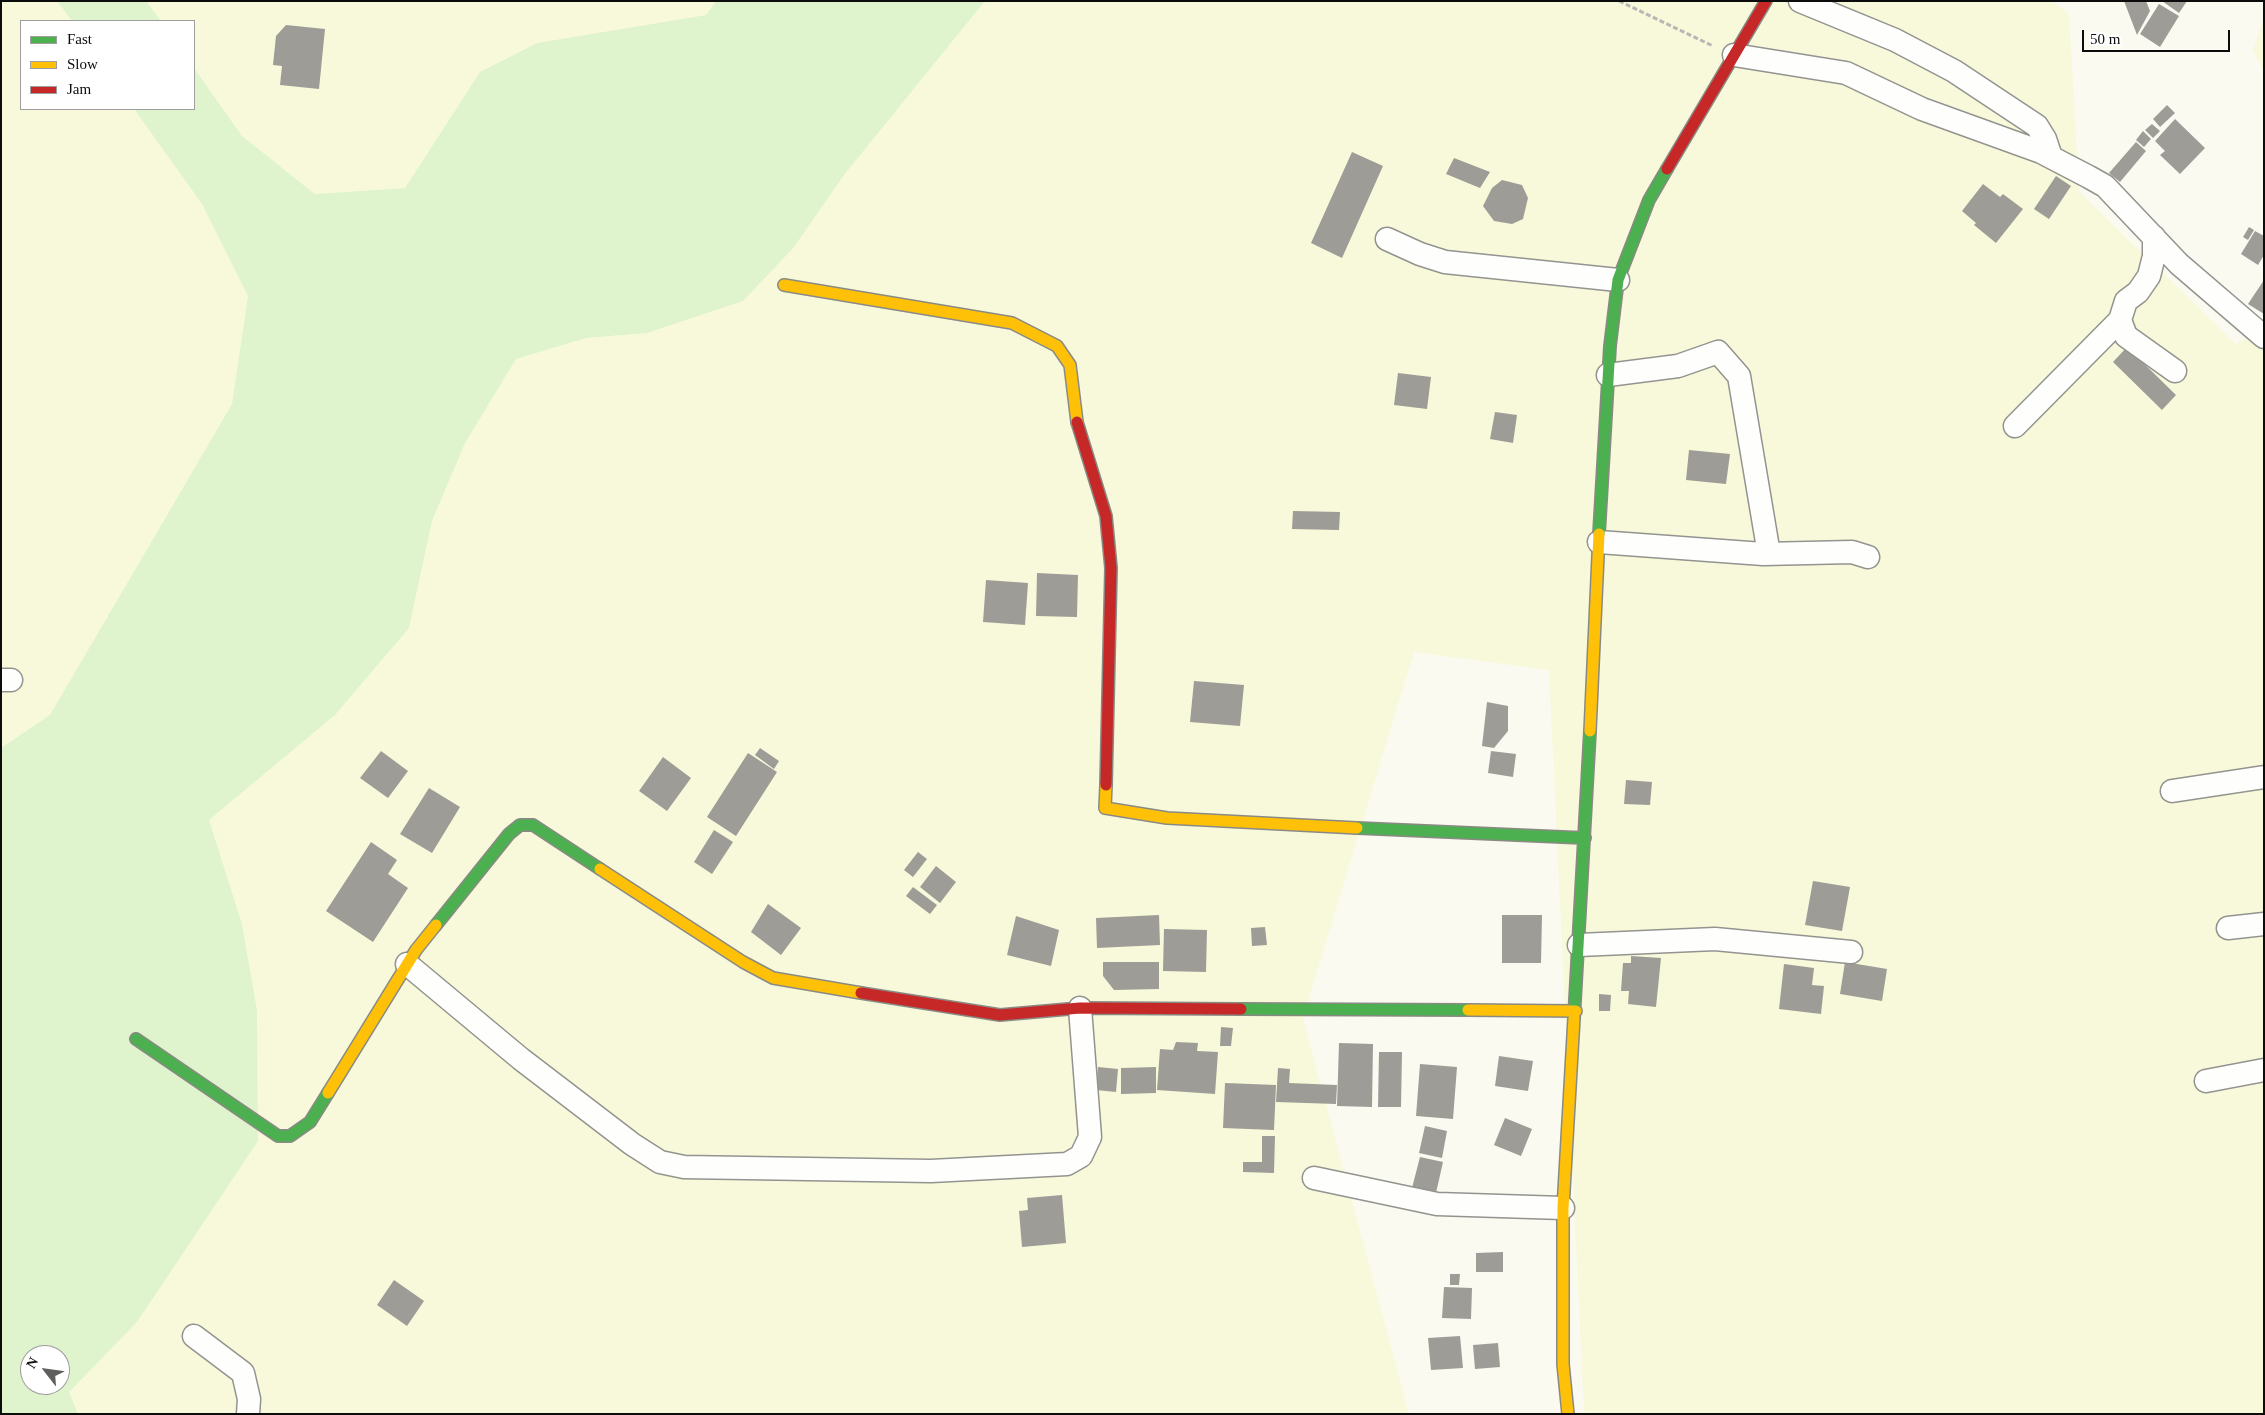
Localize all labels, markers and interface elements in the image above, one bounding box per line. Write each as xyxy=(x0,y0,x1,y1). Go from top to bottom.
legend xyxy=(20,20,195,110)
scale bar xyxy=(2085,20,2232,52)
text: Fast xyxy=(67,31,92,47)
text: 50 m xyxy=(2090,31,2120,47)
text: Slow xyxy=(67,56,98,72)
text: Jam xyxy=(67,81,91,97)
north arrow xyxy=(20,1345,70,1395)
text: N xyxy=(23,1355,41,1371)

